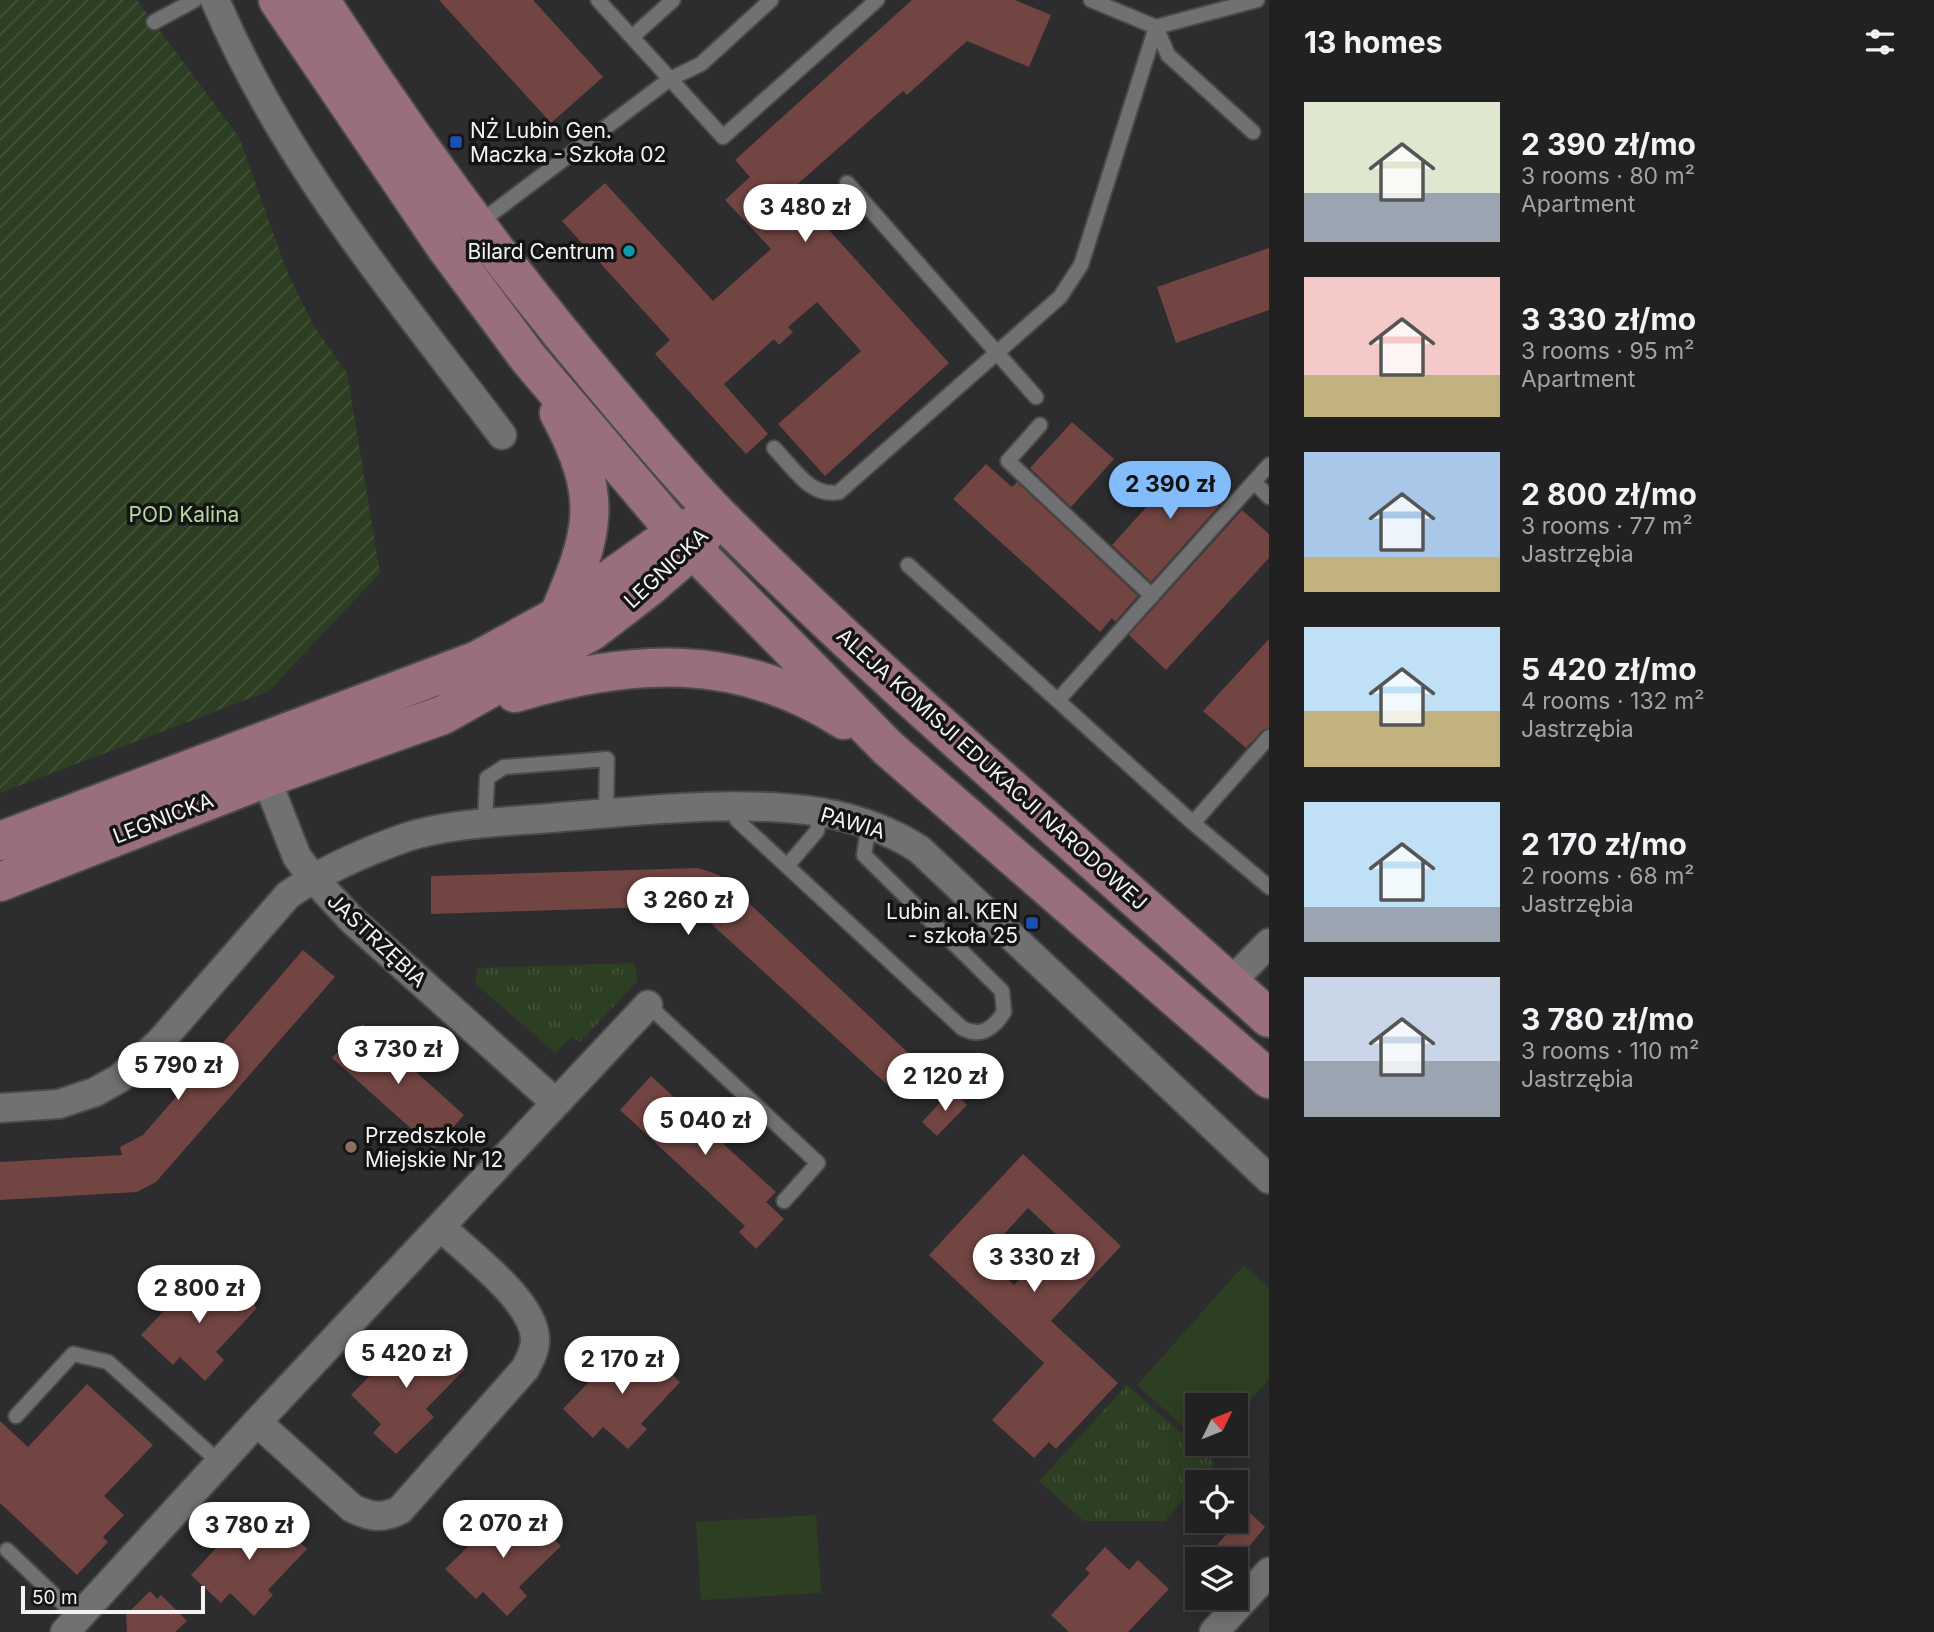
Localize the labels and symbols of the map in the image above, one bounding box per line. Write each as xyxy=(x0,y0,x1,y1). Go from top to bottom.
place label: NŻ Lubin Gen. Maczka - Szkoła 02 xyxy=(470,117,666,167)
marker: NŻ Lubin Gen. Maczka - Szkoła 02 xyxy=(448,134,464,150)
pin: 3 480 zł xyxy=(733,184,877,244)
place label: Bilard Centrum xyxy=(467,239,615,264)
marker: Bilard Centrum xyxy=(621,243,637,259)
pin: 2 390 zł xyxy=(1098,462,1242,521)
park label: POD Kalina xyxy=(129,502,239,527)
street label: LEGNICKA xyxy=(619,523,713,613)
street label: ALEJA KOMISJI EDUKACJI NARODOWEJ xyxy=(832,623,1152,915)
street label: LEGNICKA xyxy=(109,787,217,849)
street label: PAWIA xyxy=(818,802,888,844)
pin: 3 260 zł xyxy=(616,878,760,937)
street label: JASTRZĘBIA xyxy=(322,888,432,992)
place label: Lubin al. KEN - szkoła 25 xyxy=(886,899,1018,948)
marker: Lubin al. KEN - szkoła 25 xyxy=(1024,915,1040,931)
pin: 3 730 zł xyxy=(326,1026,470,1086)
pin: 5 790 zł xyxy=(106,1042,250,1102)
pin: 2 120 zł xyxy=(873,1054,1017,1113)
pin: 5 040 zł xyxy=(633,1098,777,1157)
place label: Przedszkole Miejskie Nr 12 xyxy=(365,1123,503,1172)
marker: Przedszkole Miejskie Nr 12 xyxy=(343,1139,359,1155)
pin: 3 330 zł xyxy=(962,1234,1106,1294)
pin: 2 800 zł xyxy=(127,1266,271,1325)
pin: 5 420 zł xyxy=(334,1330,478,1390)
pin: 2 170 zł xyxy=(550,1336,694,1396)
north arrow xyxy=(1185,1393,1248,1456)
pin: 2 070 zł xyxy=(431,1500,575,1560)
pin: 3 780 zł xyxy=(177,1502,321,1562)
scale bar xyxy=(21,1583,205,1615)

